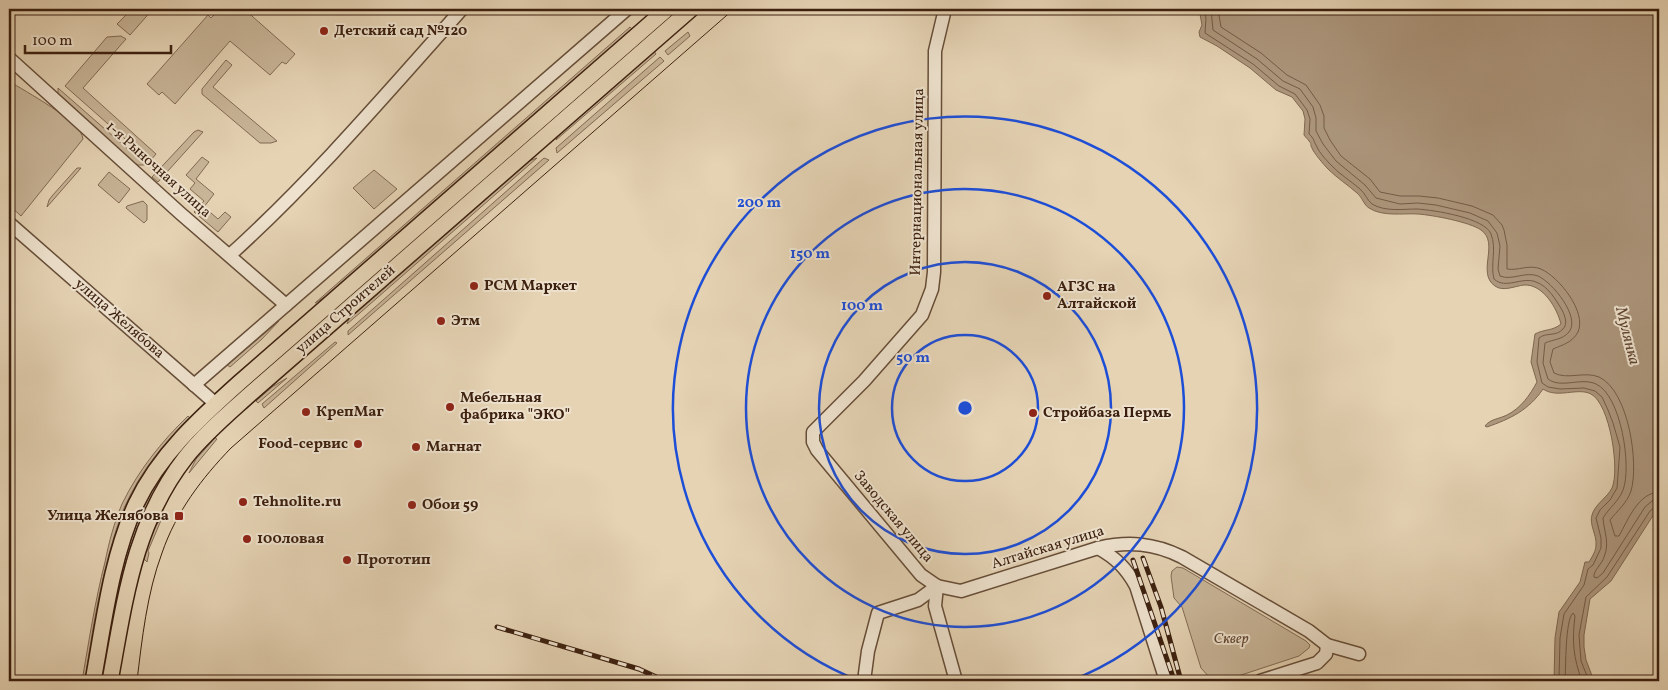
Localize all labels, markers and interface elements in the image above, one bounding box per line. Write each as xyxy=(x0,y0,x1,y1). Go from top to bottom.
place label: Детский сад №120 xyxy=(334,21,467,42)
scale bar xyxy=(25,22,171,54)
marker: Детский сад №120 xyxy=(318,25,330,37)
text: 100 m xyxy=(32,31,72,52)
street label: Интернациональная улица xyxy=(906,88,930,276)
street label: 1-я Рыночная улица xyxy=(101,117,215,223)
text: 200 m xyxy=(737,193,781,214)
text: 150 m xyxy=(790,244,830,265)
street label: улица Строителей xyxy=(291,261,401,359)
street label: улица Желябова xyxy=(70,274,168,364)
place label: РСМ Маркет xyxy=(484,276,578,297)
place label: АГЗС на Алтайской xyxy=(1057,277,1137,315)
marker: РСМ Маркет xyxy=(468,280,480,292)
marker: АГЗС на Алтайской xyxy=(1041,290,1053,302)
text: 100 m xyxy=(841,296,884,317)
water label: Мулянка xyxy=(1609,304,1645,368)
place label: Этм xyxy=(451,311,480,332)
marker: Этм xyxy=(435,315,447,327)
text: 50 m xyxy=(896,348,930,369)
place label: Мебельная фабрика "ЭКО" xyxy=(460,388,570,426)
centre of rings xyxy=(956,399,974,417)
marker: Мебельная фабрика "ЭКО" xyxy=(444,401,456,413)
place label: КрепМаг xyxy=(316,402,384,423)
place label: Стройбаза Пермь xyxy=(1043,403,1172,424)
marker: КрепМаг xyxy=(300,406,312,418)
marker: Стройбаза Пермь xyxy=(1027,407,1039,419)
place label: Food-сервис xyxy=(258,434,348,455)
place label: Магнат xyxy=(426,437,482,458)
marker: Food-сервис xyxy=(352,438,364,450)
marker: Магнат xyxy=(410,441,422,453)
street label: Заводская улица xyxy=(848,466,938,568)
place label: Tehnolite.ru xyxy=(253,492,341,513)
place label: Обои 59 xyxy=(422,495,478,516)
marker: Tehnolite.ru xyxy=(237,496,249,508)
marker: Обои 59 xyxy=(406,499,418,511)
place label: Улица Желябова xyxy=(47,506,169,527)
marker: Улица Желябова xyxy=(173,510,185,522)
street label: Алтайская улица xyxy=(989,521,1107,575)
place label: 100ловая xyxy=(257,529,325,550)
marker: 100ловая xyxy=(241,533,253,545)
place label: Прототип xyxy=(357,550,431,571)
marker: Прототип xyxy=(341,554,353,566)
park label: Сквер xyxy=(1213,629,1249,650)

